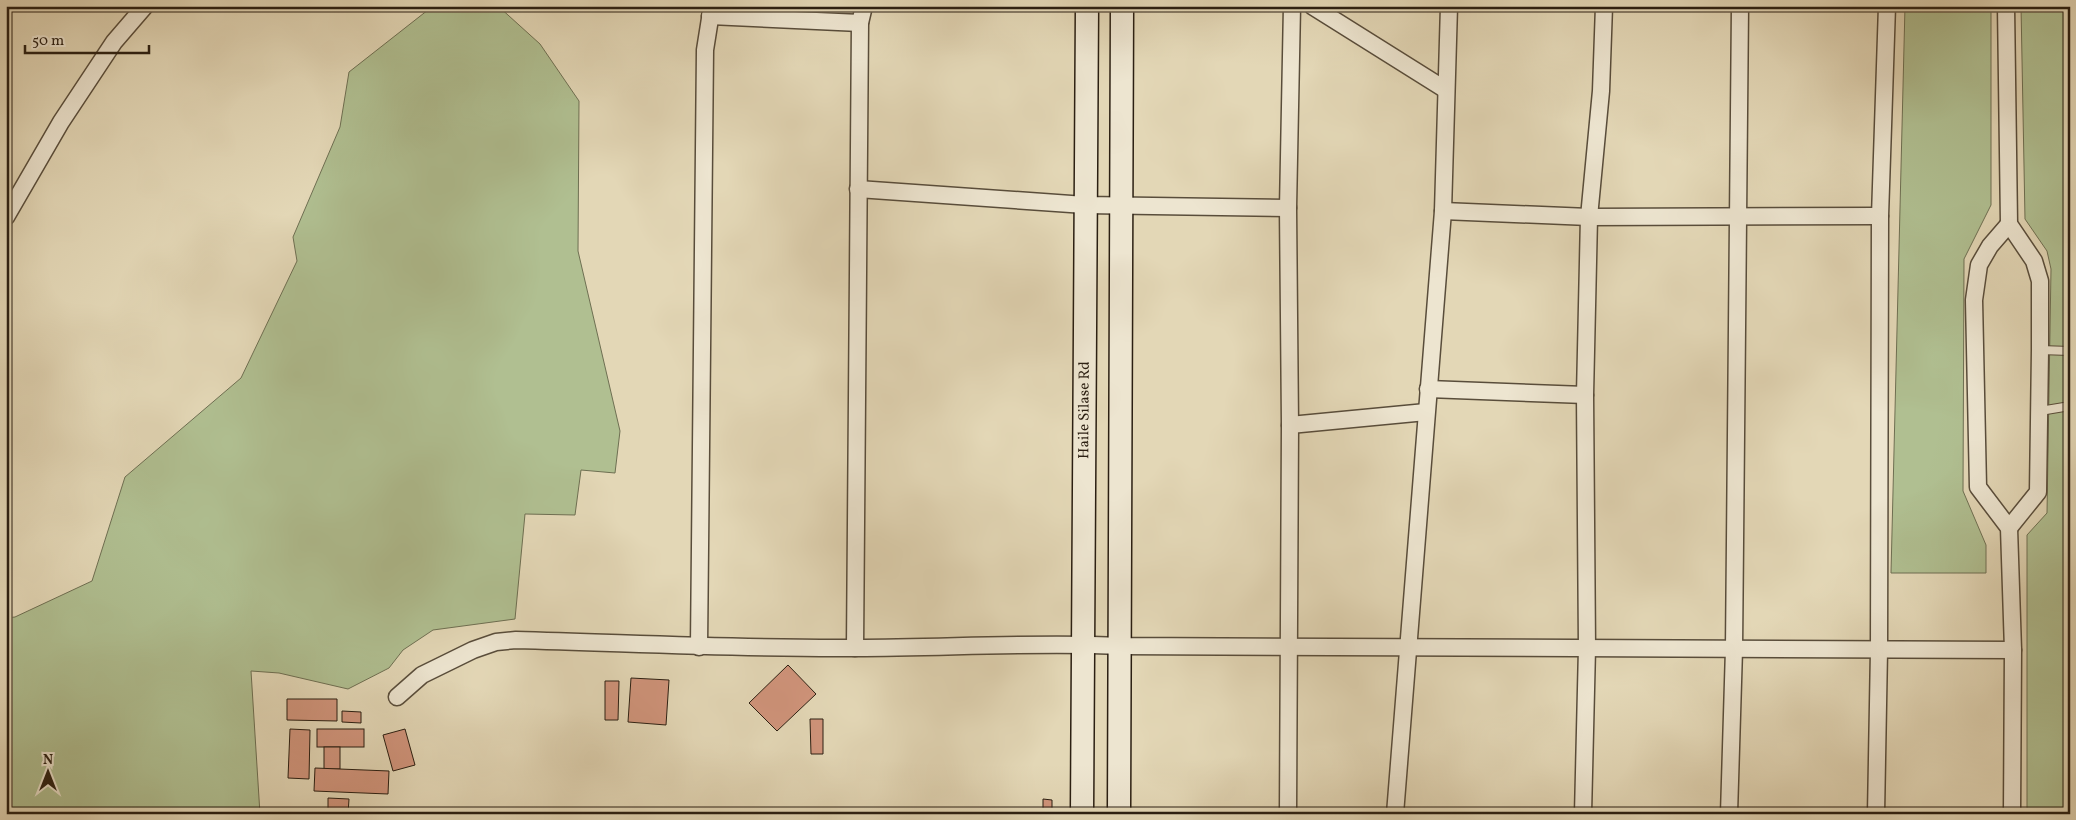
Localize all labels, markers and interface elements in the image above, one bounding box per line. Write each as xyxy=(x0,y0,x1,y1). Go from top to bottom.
scale bar xyxy=(25,22,149,54)
text: 50 m xyxy=(32,31,64,52)
street label: Haile Silase Rd xyxy=(1074,361,1095,459)
north arrow xyxy=(22,748,72,798)
text: N xyxy=(43,751,53,770)

